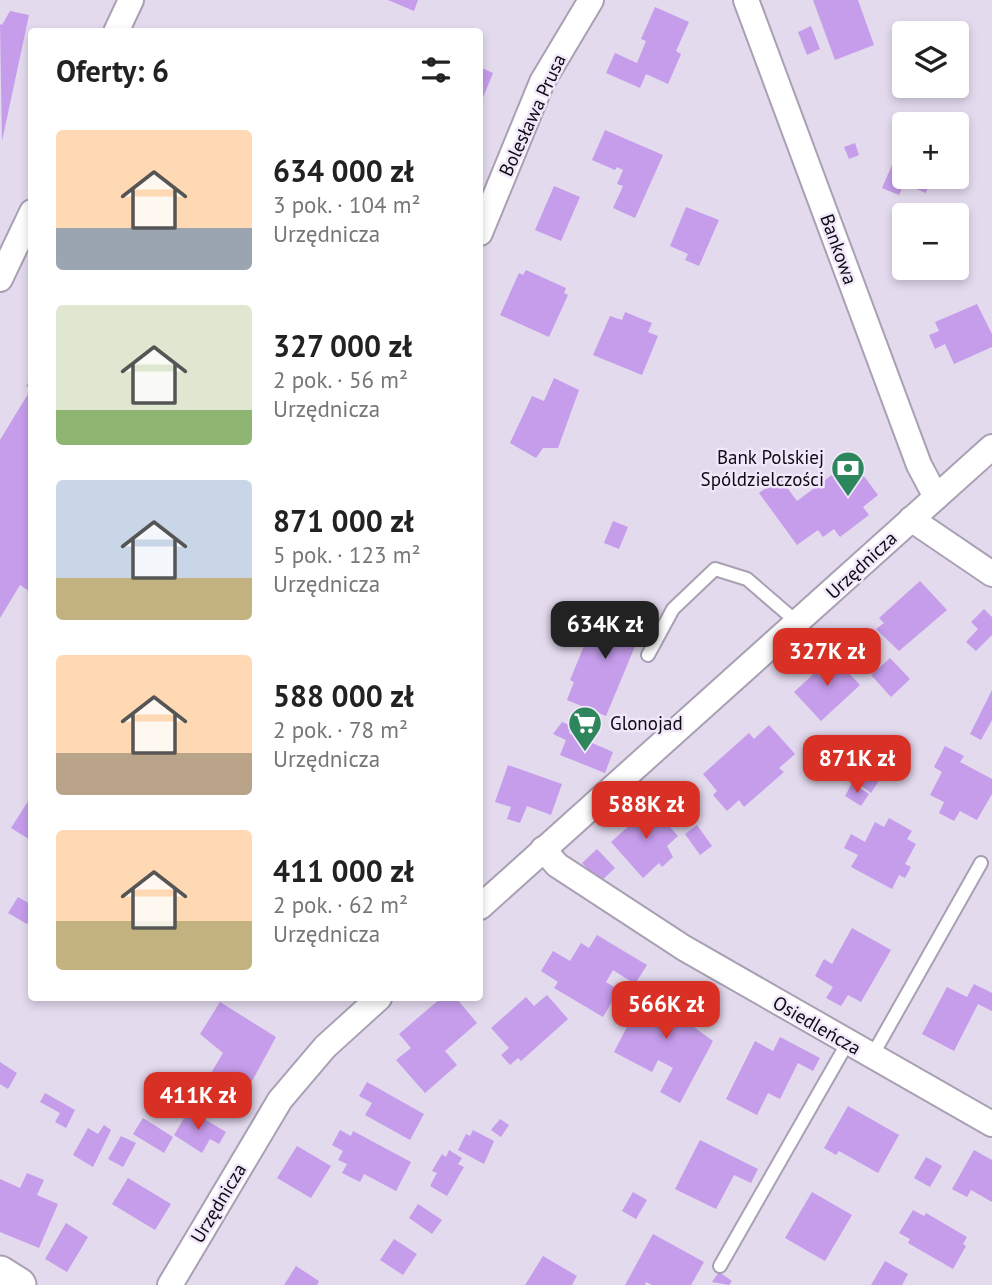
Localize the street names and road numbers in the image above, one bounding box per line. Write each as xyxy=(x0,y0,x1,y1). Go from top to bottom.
street label: Bolesława Prusa xyxy=(493,50,571,180)
street label: Bankowa xyxy=(815,211,863,287)
street label: Urzędnicza xyxy=(820,526,902,604)
street label: Osiedleńcza xyxy=(769,990,865,1060)
street label: Urzędnicza xyxy=(185,1159,251,1247)

